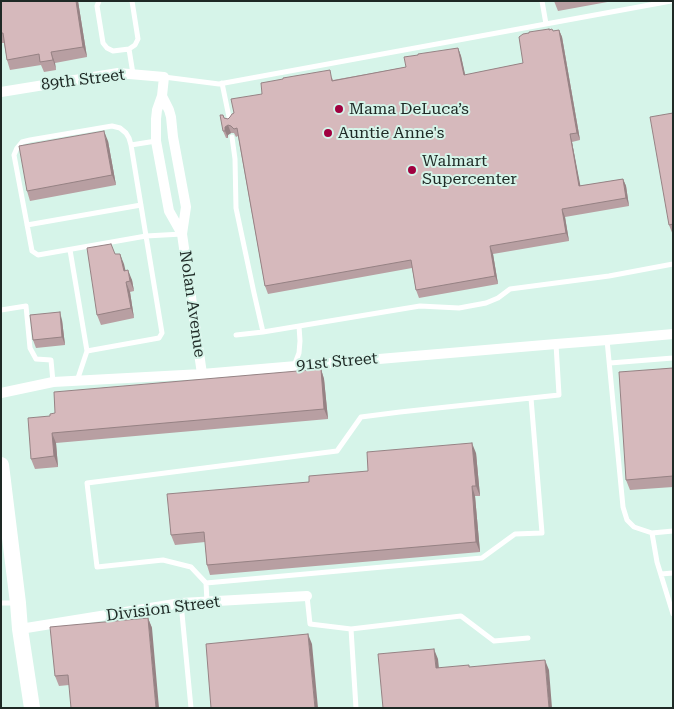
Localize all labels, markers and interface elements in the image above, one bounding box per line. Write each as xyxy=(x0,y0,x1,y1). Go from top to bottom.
street label: 89th Street xyxy=(40,65,126,95)
place label: Mama DeLuca’s xyxy=(349,99,469,119)
marker: Mama DeLuca’s xyxy=(333,103,345,115)
place label: Auntie Anne's xyxy=(338,123,444,143)
marker: Auntie Anne's xyxy=(322,127,334,139)
place label: Walmart Supercenter xyxy=(422,151,517,189)
marker: Walmart Supercenter xyxy=(406,164,418,176)
street label: Nolan Avenue xyxy=(175,249,209,359)
street label: 91st Street xyxy=(296,349,378,375)
street label: Division Street xyxy=(105,592,221,626)

